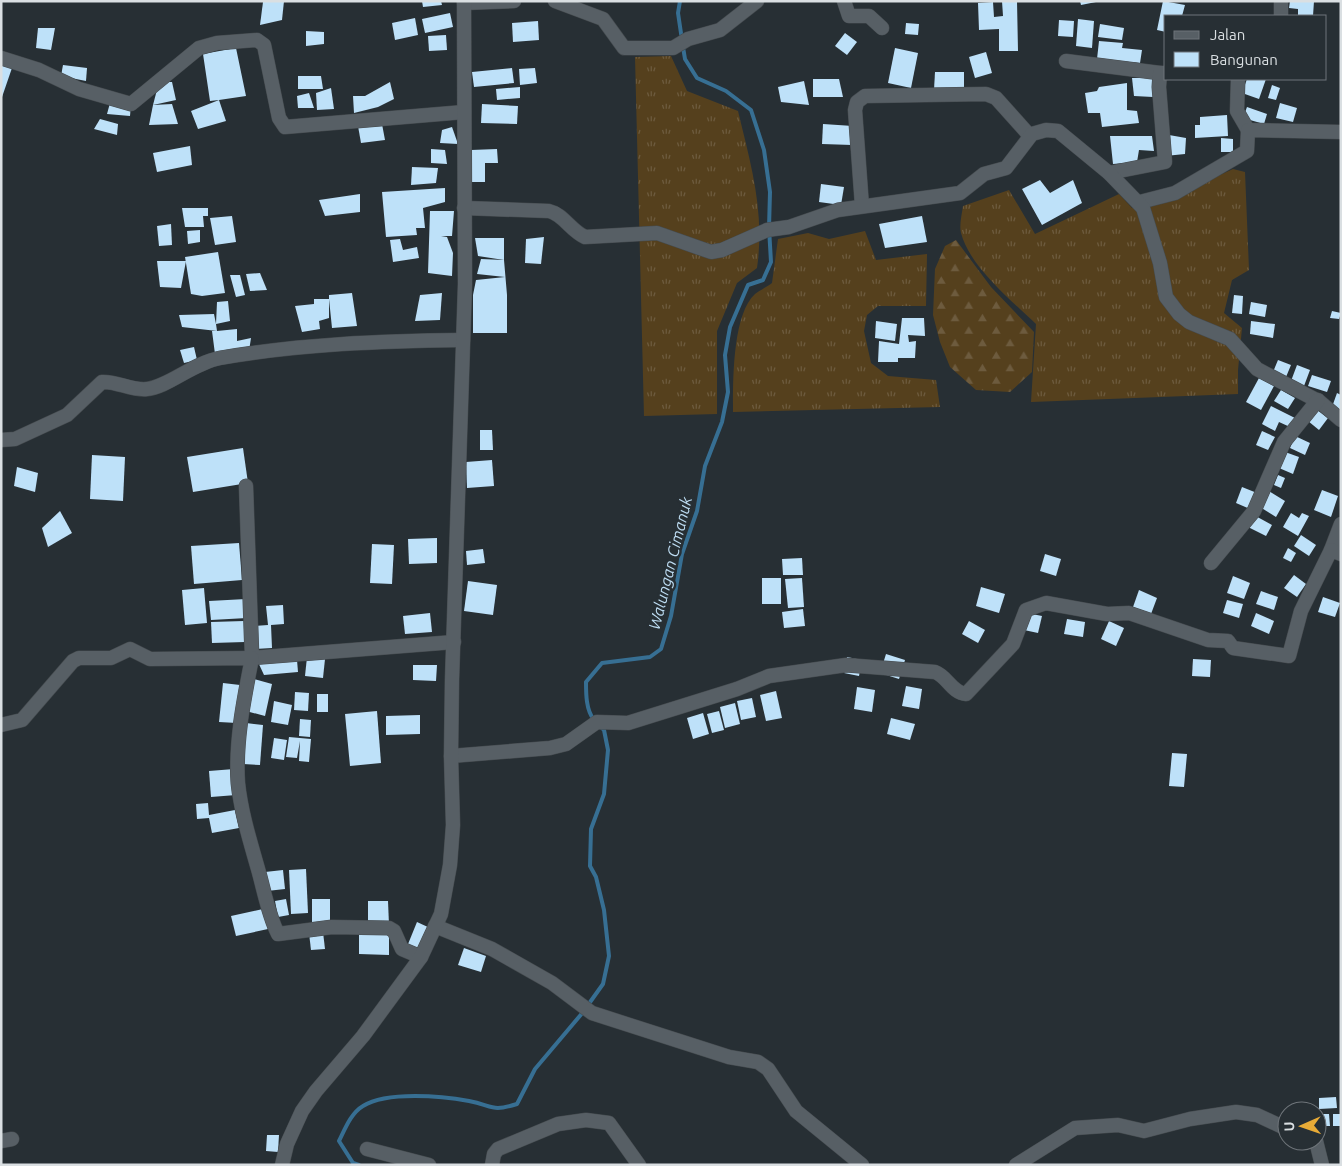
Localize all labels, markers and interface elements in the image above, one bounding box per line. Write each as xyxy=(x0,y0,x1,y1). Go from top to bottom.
legend xyxy=(1164,15,1327,80)
text: Jalan xyxy=(1210,26,1245,43)
text: Bangunan xyxy=(1210,51,1278,68)
water label: Walungan Cimanuk xyxy=(645,494,695,631)
north arrow xyxy=(1277,1101,1327,1151)
text: U xyxy=(1281,1121,1297,1132)

